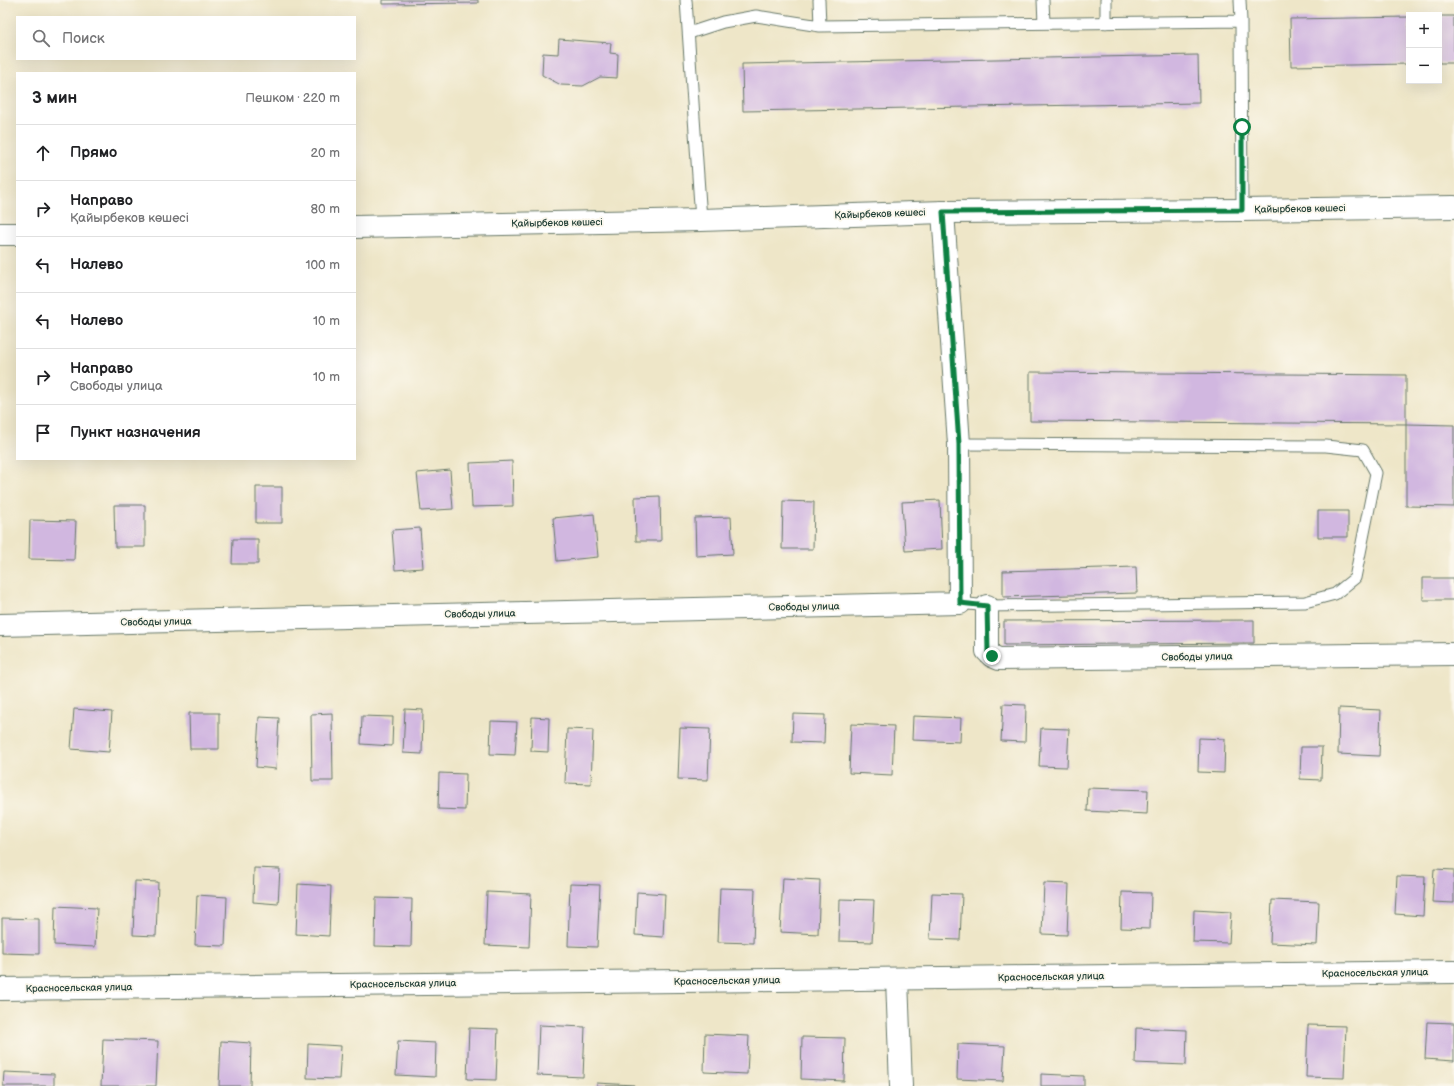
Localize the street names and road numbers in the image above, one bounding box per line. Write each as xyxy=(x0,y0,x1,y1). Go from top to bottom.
street label: Қайырбеков көшесі xyxy=(1254,202,1346,216)
street label: Қайырбеков көшесі xyxy=(834,206,926,222)
street label: Қайырбеков көшесі xyxy=(511,216,603,230)
street label: Свободы улица xyxy=(768,600,840,614)
street label: Свободы улица xyxy=(444,607,516,621)
street label: Свободы улица xyxy=(120,615,192,629)
street label: Свободы улица xyxy=(1161,650,1233,664)
street label: Красносельская улица xyxy=(1322,966,1429,980)
street label: Красносельская улица xyxy=(998,970,1105,984)
street label: Красносельская улица xyxy=(674,974,781,988)
street label: Красносельская улица xyxy=(350,977,457,991)
street label: Красносельская улица xyxy=(26,981,133,995)

